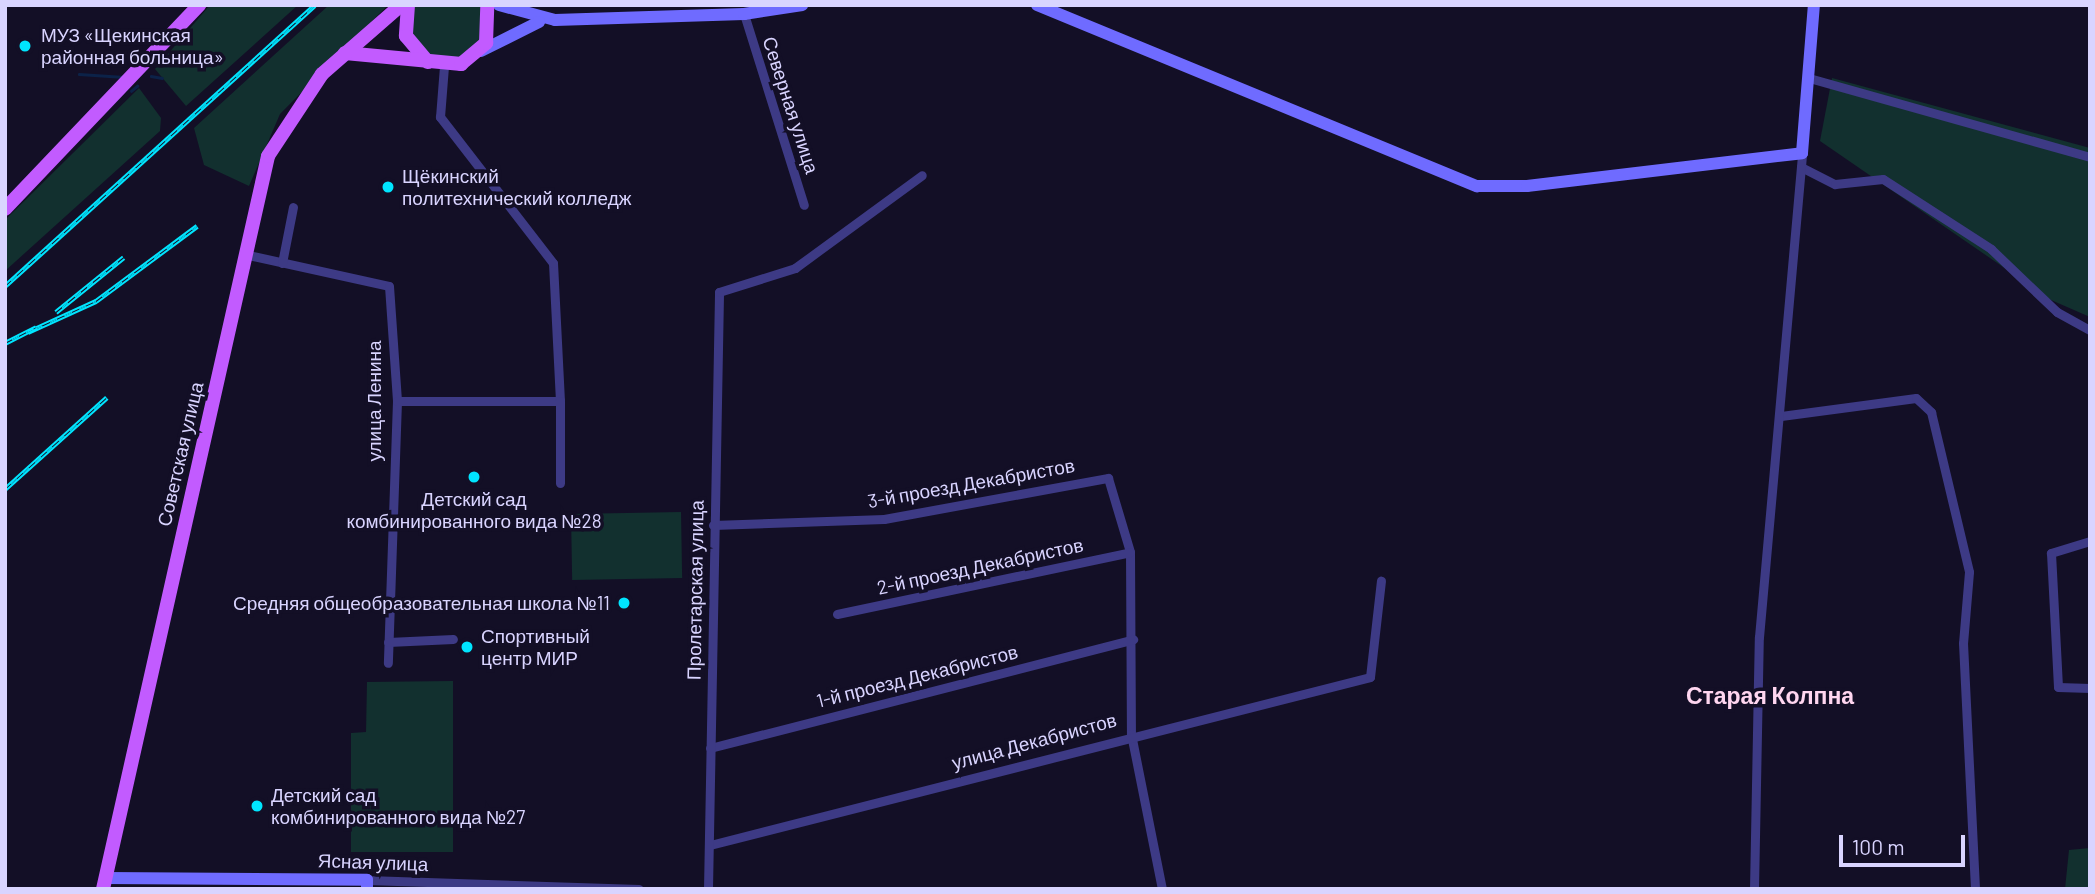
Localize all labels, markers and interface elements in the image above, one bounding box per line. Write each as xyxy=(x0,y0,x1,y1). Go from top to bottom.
place label: МУЗ «Щекинская районная больница» xyxy=(41,24,224,68)
street label: Северная улица xyxy=(758,34,824,176)
marker: МУЗ «Щекинская районная больница» xyxy=(15,36,35,56)
place label: Щёкинский политехнический колледж xyxy=(402,165,631,209)
marker: Щёкинский политехнический колледж xyxy=(380,179,396,195)
street label: улица Ленина xyxy=(363,340,385,462)
street label: Советская улица xyxy=(152,379,208,529)
street label: 3-й проезд Декабристов xyxy=(866,454,1076,512)
marker: Детский сад комбинированного вида №28 xyxy=(466,469,482,485)
place label: Детский сад комбинированного вида №28 xyxy=(346,488,602,532)
street label: Пролетарская улица xyxy=(682,500,708,680)
street label: 2-й проезд Декабристов xyxy=(875,533,1085,599)
place label: Средняя общеобразовательная школа №11 xyxy=(233,592,610,614)
marker: Средняя общеобразовательная школа №11 xyxy=(616,595,632,611)
place label: Спортивный центр МИР xyxy=(481,625,590,669)
marker: Спортивный центр МИР xyxy=(459,639,475,655)
street label: 1-й проезд Декабристов xyxy=(814,640,1020,712)
district label: Старая Колпна xyxy=(1686,681,1854,709)
street label: улица Декабристов xyxy=(949,708,1119,774)
place label: Детский сад комбинированного вида №27 xyxy=(271,784,525,828)
marker: Детский сад комбинированного вида №27 xyxy=(249,798,265,814)
scale bar xyxy=(1843,820,1969,864)
text: 100 m xyxy=(1852,834,1905,859)
street label: Ясная улица xyxy=(317,849,429,875)

